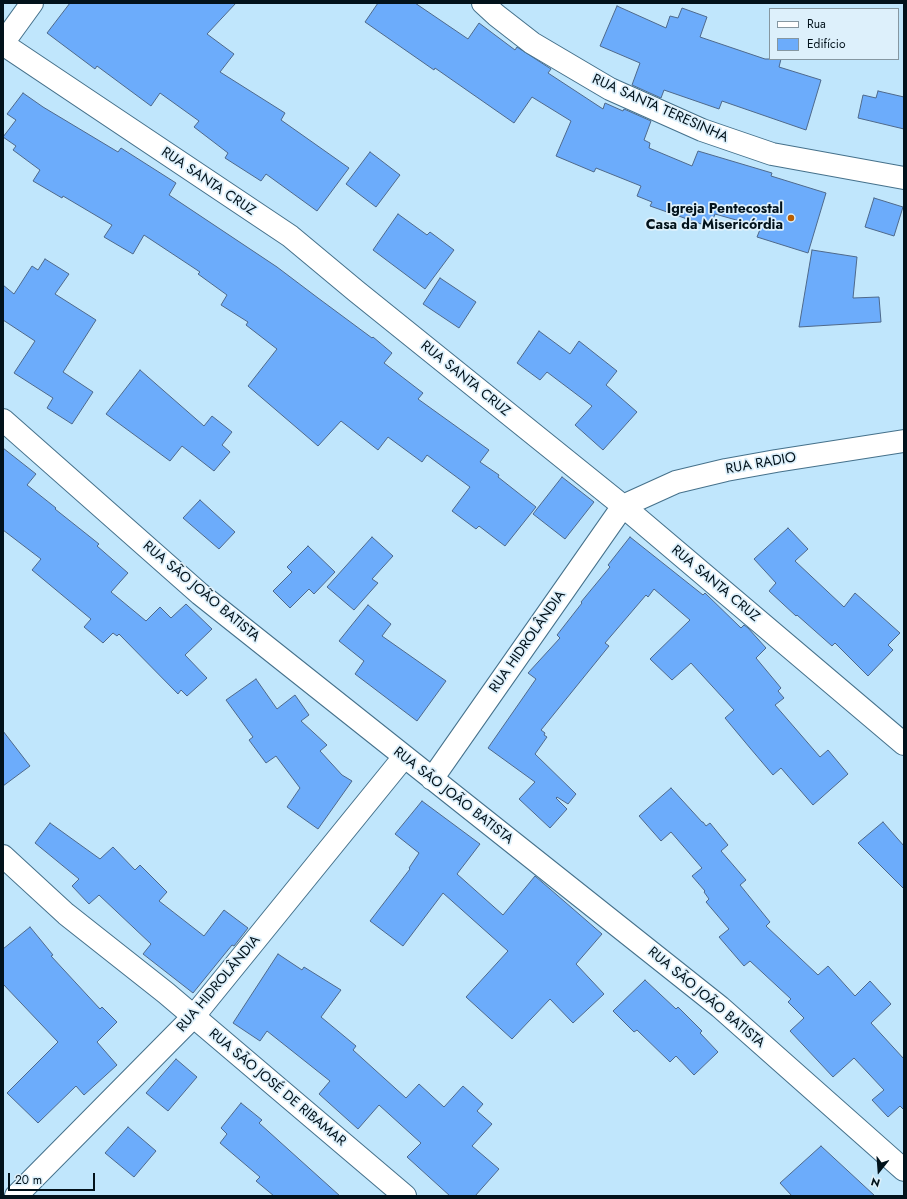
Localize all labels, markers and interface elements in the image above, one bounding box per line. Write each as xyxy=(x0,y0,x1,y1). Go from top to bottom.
legend xyxy=(769,8,899,60)
text: Rua xyxy=(807,15,826,33)
text: Edifício xyxy=(807,35,846,53)
street label: RUA SANTA TERESINHA xyxy=(589,71,731,147)
street label: RUA SANTA CRUZ xyxy=(158,144,258,220)
place label: Igreja Pentecostal Casa da Misericórdia xyxy=(646,202,783,234)
marker: Igreja Pentecostal Casa da Misericórdia xyxy=(786,213,796,223)
street label: RUA SANTA CRUZ xyxy=(417,338,513,420)
street label: RUA RADIO xyxy=(725,450,797,478)
street label: RUA SÃO JOÃO BATISTA xyxy=(139,538,263,646)
street label: RUA SANTA CRUZ xyxy=(667,542,763,626)
street label: RUA HIDROLÂNDIA xyxy=(486,588,570,696)
street label: RUA SÃO JOÃO BATISTA xyxy=(390,744,516,848)
street label: RUA HIDROLÂNDIA xyxy=(174,932,264,1036)
street label: RUA SÃO JOÃO BATISTA xyxy=(644,944,768,1052)
street label: RUA SÃO JOSÉ DE RIBAMAR xyxy=(205,1026,349,1150)
north arrow xyxy=(859,1151,899,1191)
scale bar xyxy=(10,1165,97,1191)
text: 20 m xyxy=(15,1171,42,1189)
text: N xyxy=(869,1174,882,1191)

